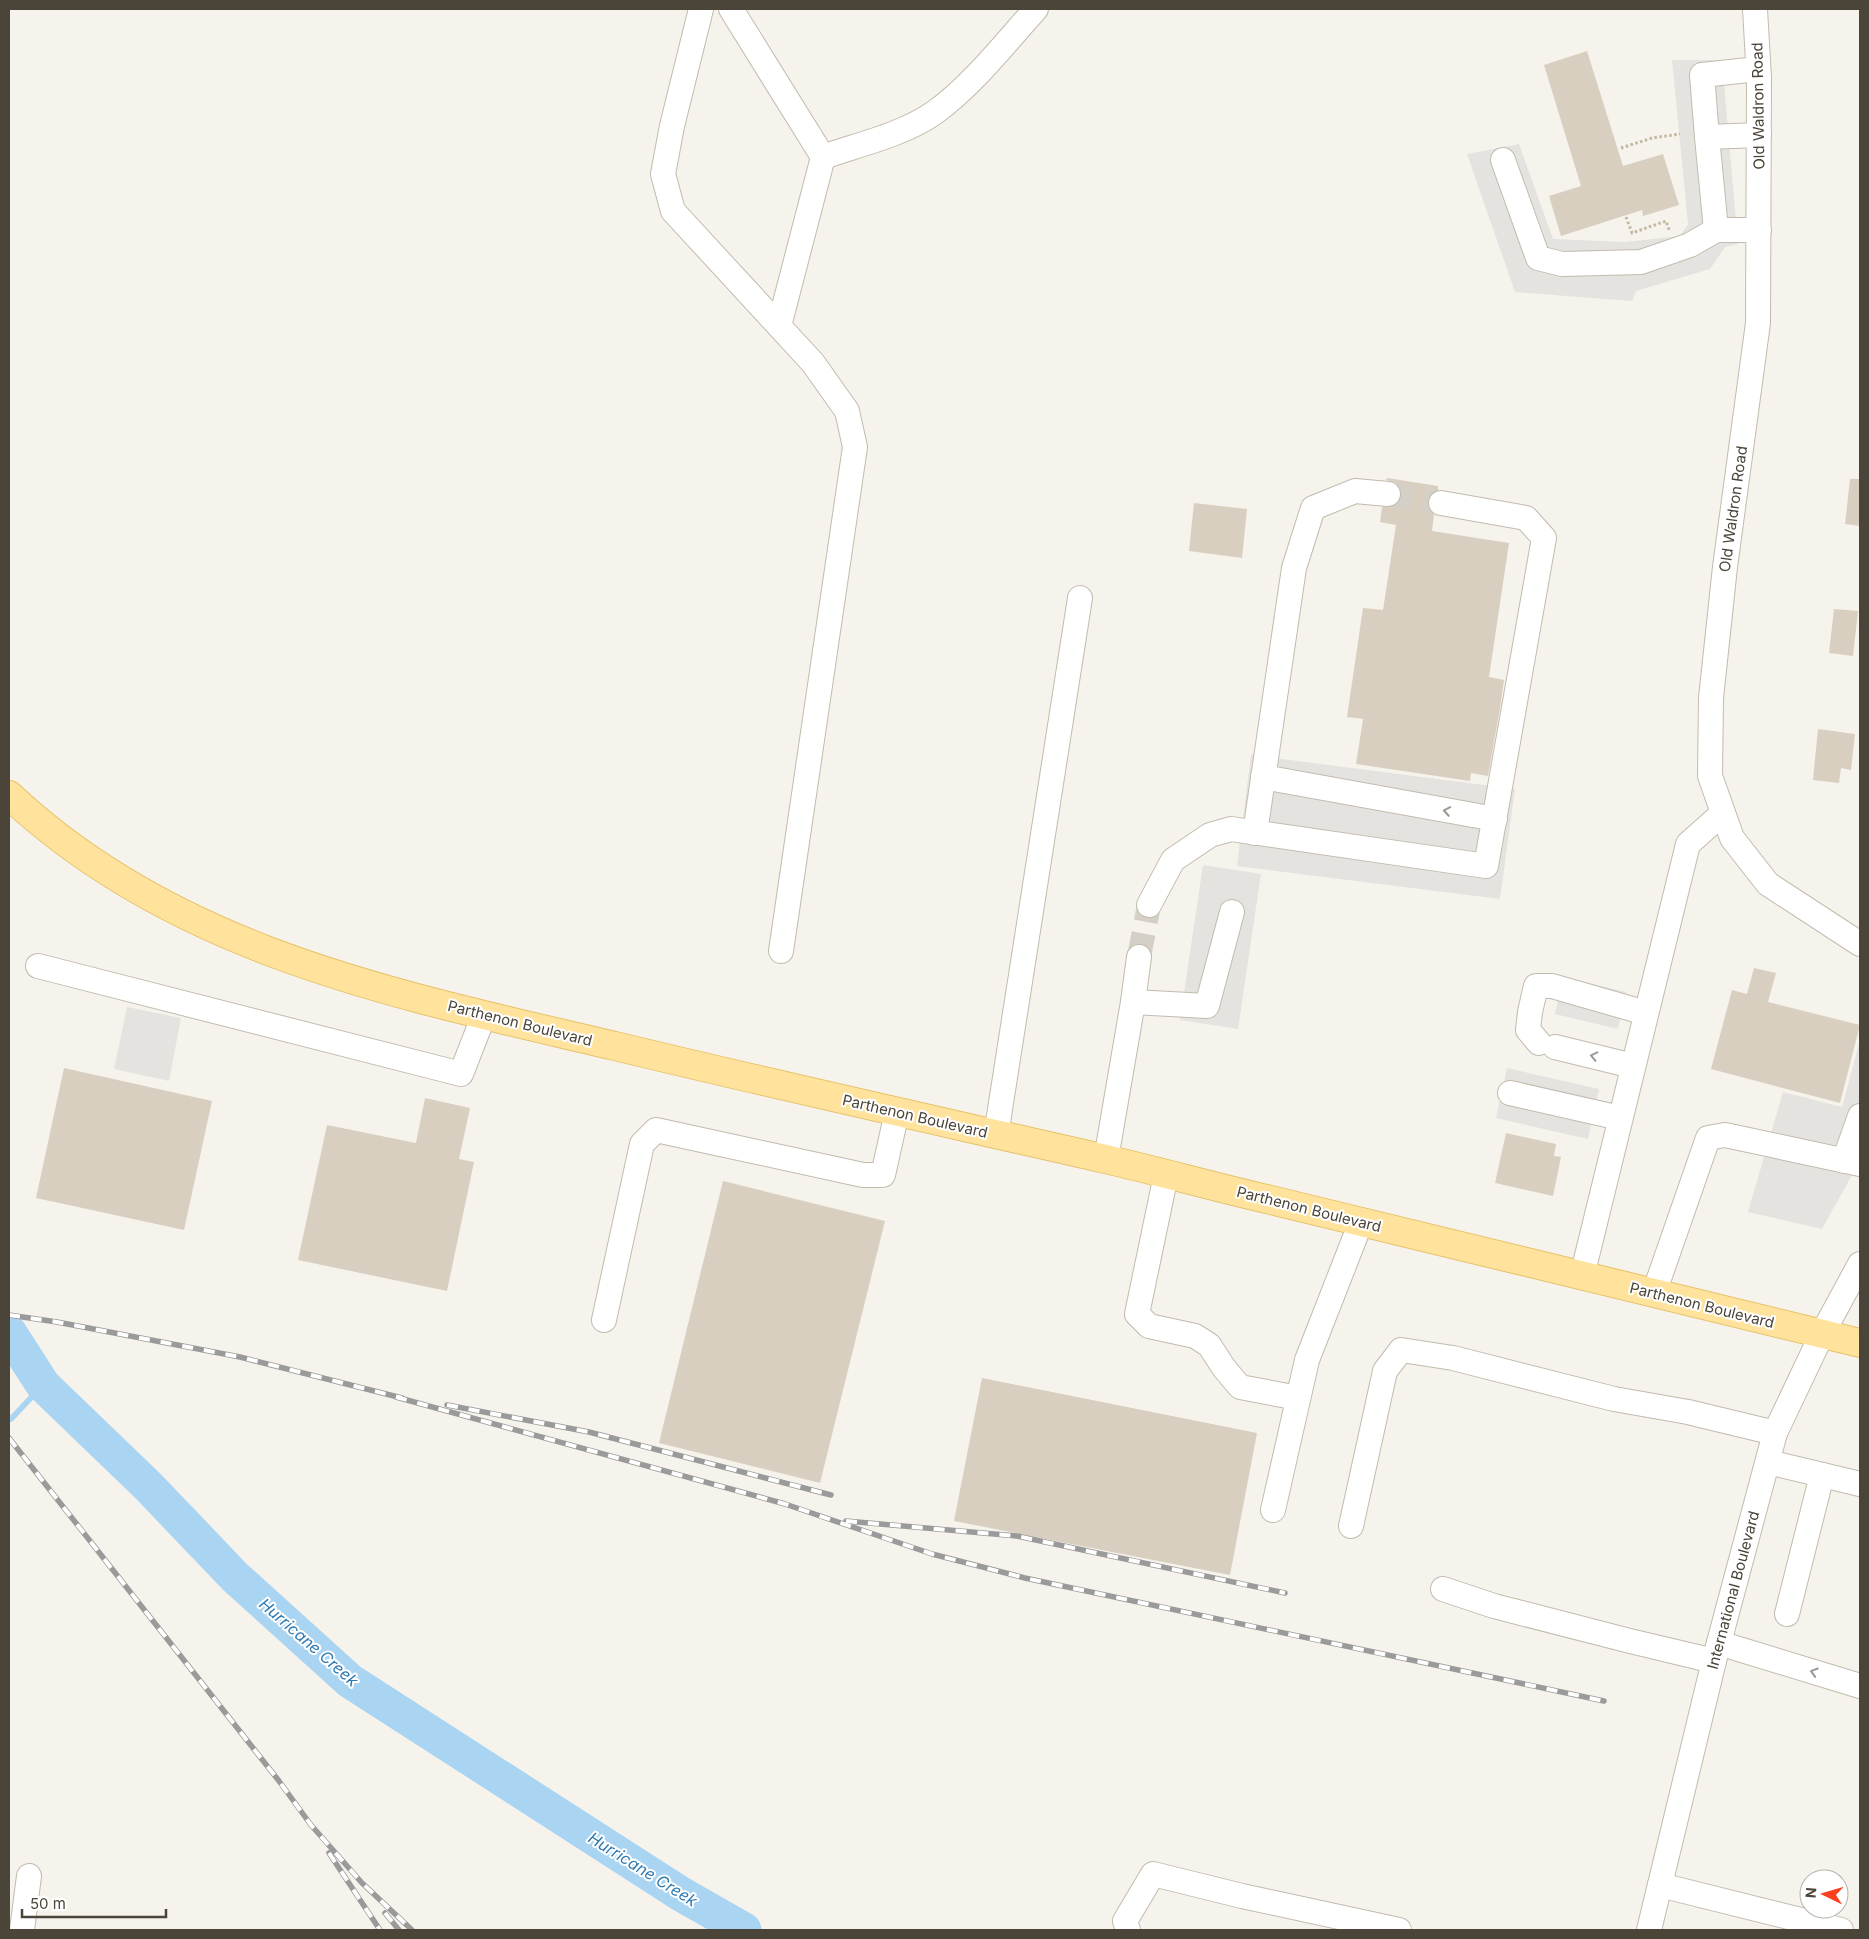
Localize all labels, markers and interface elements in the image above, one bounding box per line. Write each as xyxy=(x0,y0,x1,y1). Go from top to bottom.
street label: Old Waldron Road xyxy=(1747,42,1769,170)
street label: Old Waldron Road xyxy=(1715,445,1751,573)
one-way arrow xyxy=(1442,806,1451,816)
street label: Parthenon Boulevard xyxy=(446,996,594,1050)
one-way arrow xyxy=(1590,1051,1599,1062)
street label: Parthenon Boulevard xyxy=(841,1090,989,1142)
street label: Parthenon Boulevard xyxy=(1235,1182,1383,1236)
street label: Parthenon Boulevard xyxy=(1628,1278,1776,1332)
street label: International Boulevard xyxy=(1703,1509,1763,1671)
water label: Hurricane Creek xyxy=(255,1594,363,1691)
one-way arrow xyxy=(1810,1668,1818,1678)
water label: Hurricane Creek xyxy=(585,1828,701,1911)
north arrow xyxy=(1799,1869,1849,1919)
scale bar xyxy=(22,1886,166,1918)
text: N xyxy=(1802,1887,1819,1899)
text: 50 m xyxy=(30,1894,66,1913)

